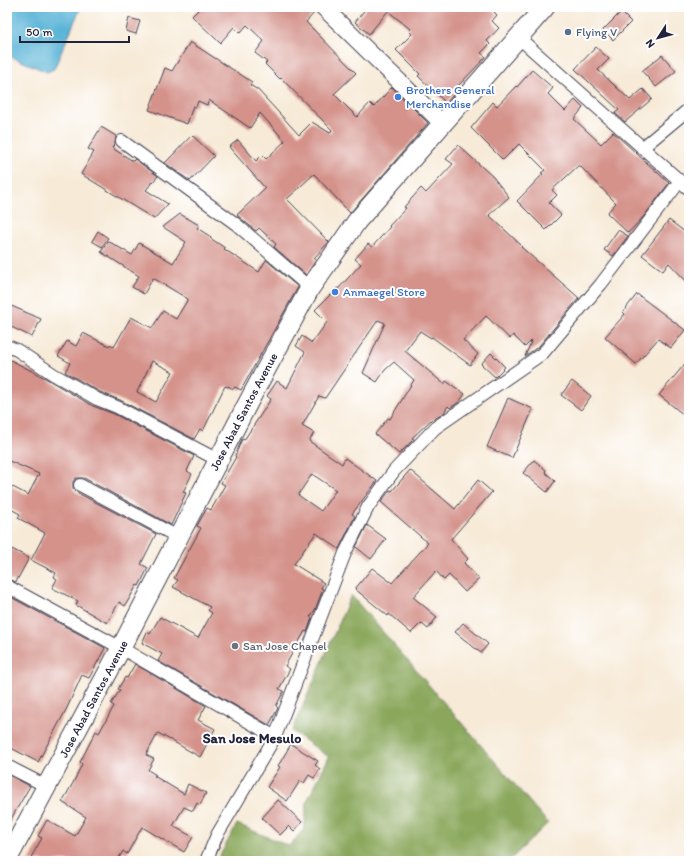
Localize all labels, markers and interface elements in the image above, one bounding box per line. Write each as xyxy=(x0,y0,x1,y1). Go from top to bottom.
scale bar xyxy=(20,18,129,44)
north arrow xyxy=(638,18,678,58)
text: 50 m xyxy=(26,25,52,39)
place label: Flying V xyxy=(576,25,617,39)
marker: Flying V xyxy=(563,27,573,37)
text: N xyxy=(643,37,658,50)
place label: Brothers General Merchandise xyxy=(406,83,495,111)
marker: Brothers General Merchandise xyxy=(393,92,403,102)
place label: Anmaegel Store xyxy=(343,285,425,299)
marker: Anmaegel Store xyxy=(330,287,340,297)
street label: Jose Abad Santos Avenue xyxy=(207,350,281,473)
street label: Jose Abad Santos Avenue xyxy=(56,638,131,760)
place label: San Jose Chapel xyxy=(243,639,327,653)
marker: San Jose Chapel xyxy=(230,641,240,651)
district label: San Jose Mesulo xyxy=(203,730,301,747)

